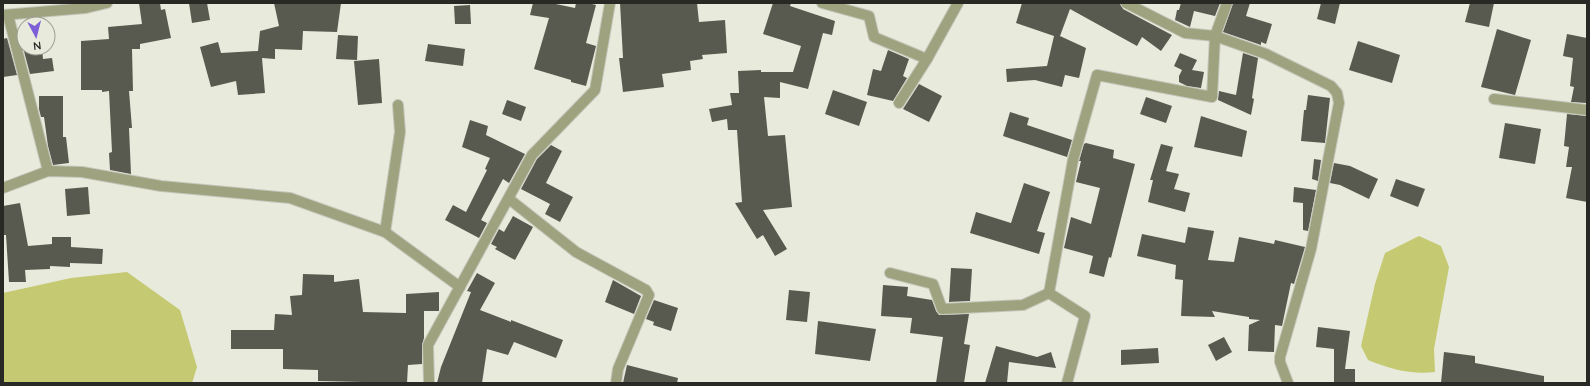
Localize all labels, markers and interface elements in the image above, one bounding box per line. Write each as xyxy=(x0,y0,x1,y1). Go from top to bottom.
north arrow xyxy=(16,16,56,56)
text: N xyxy=(32,38,42,53)

